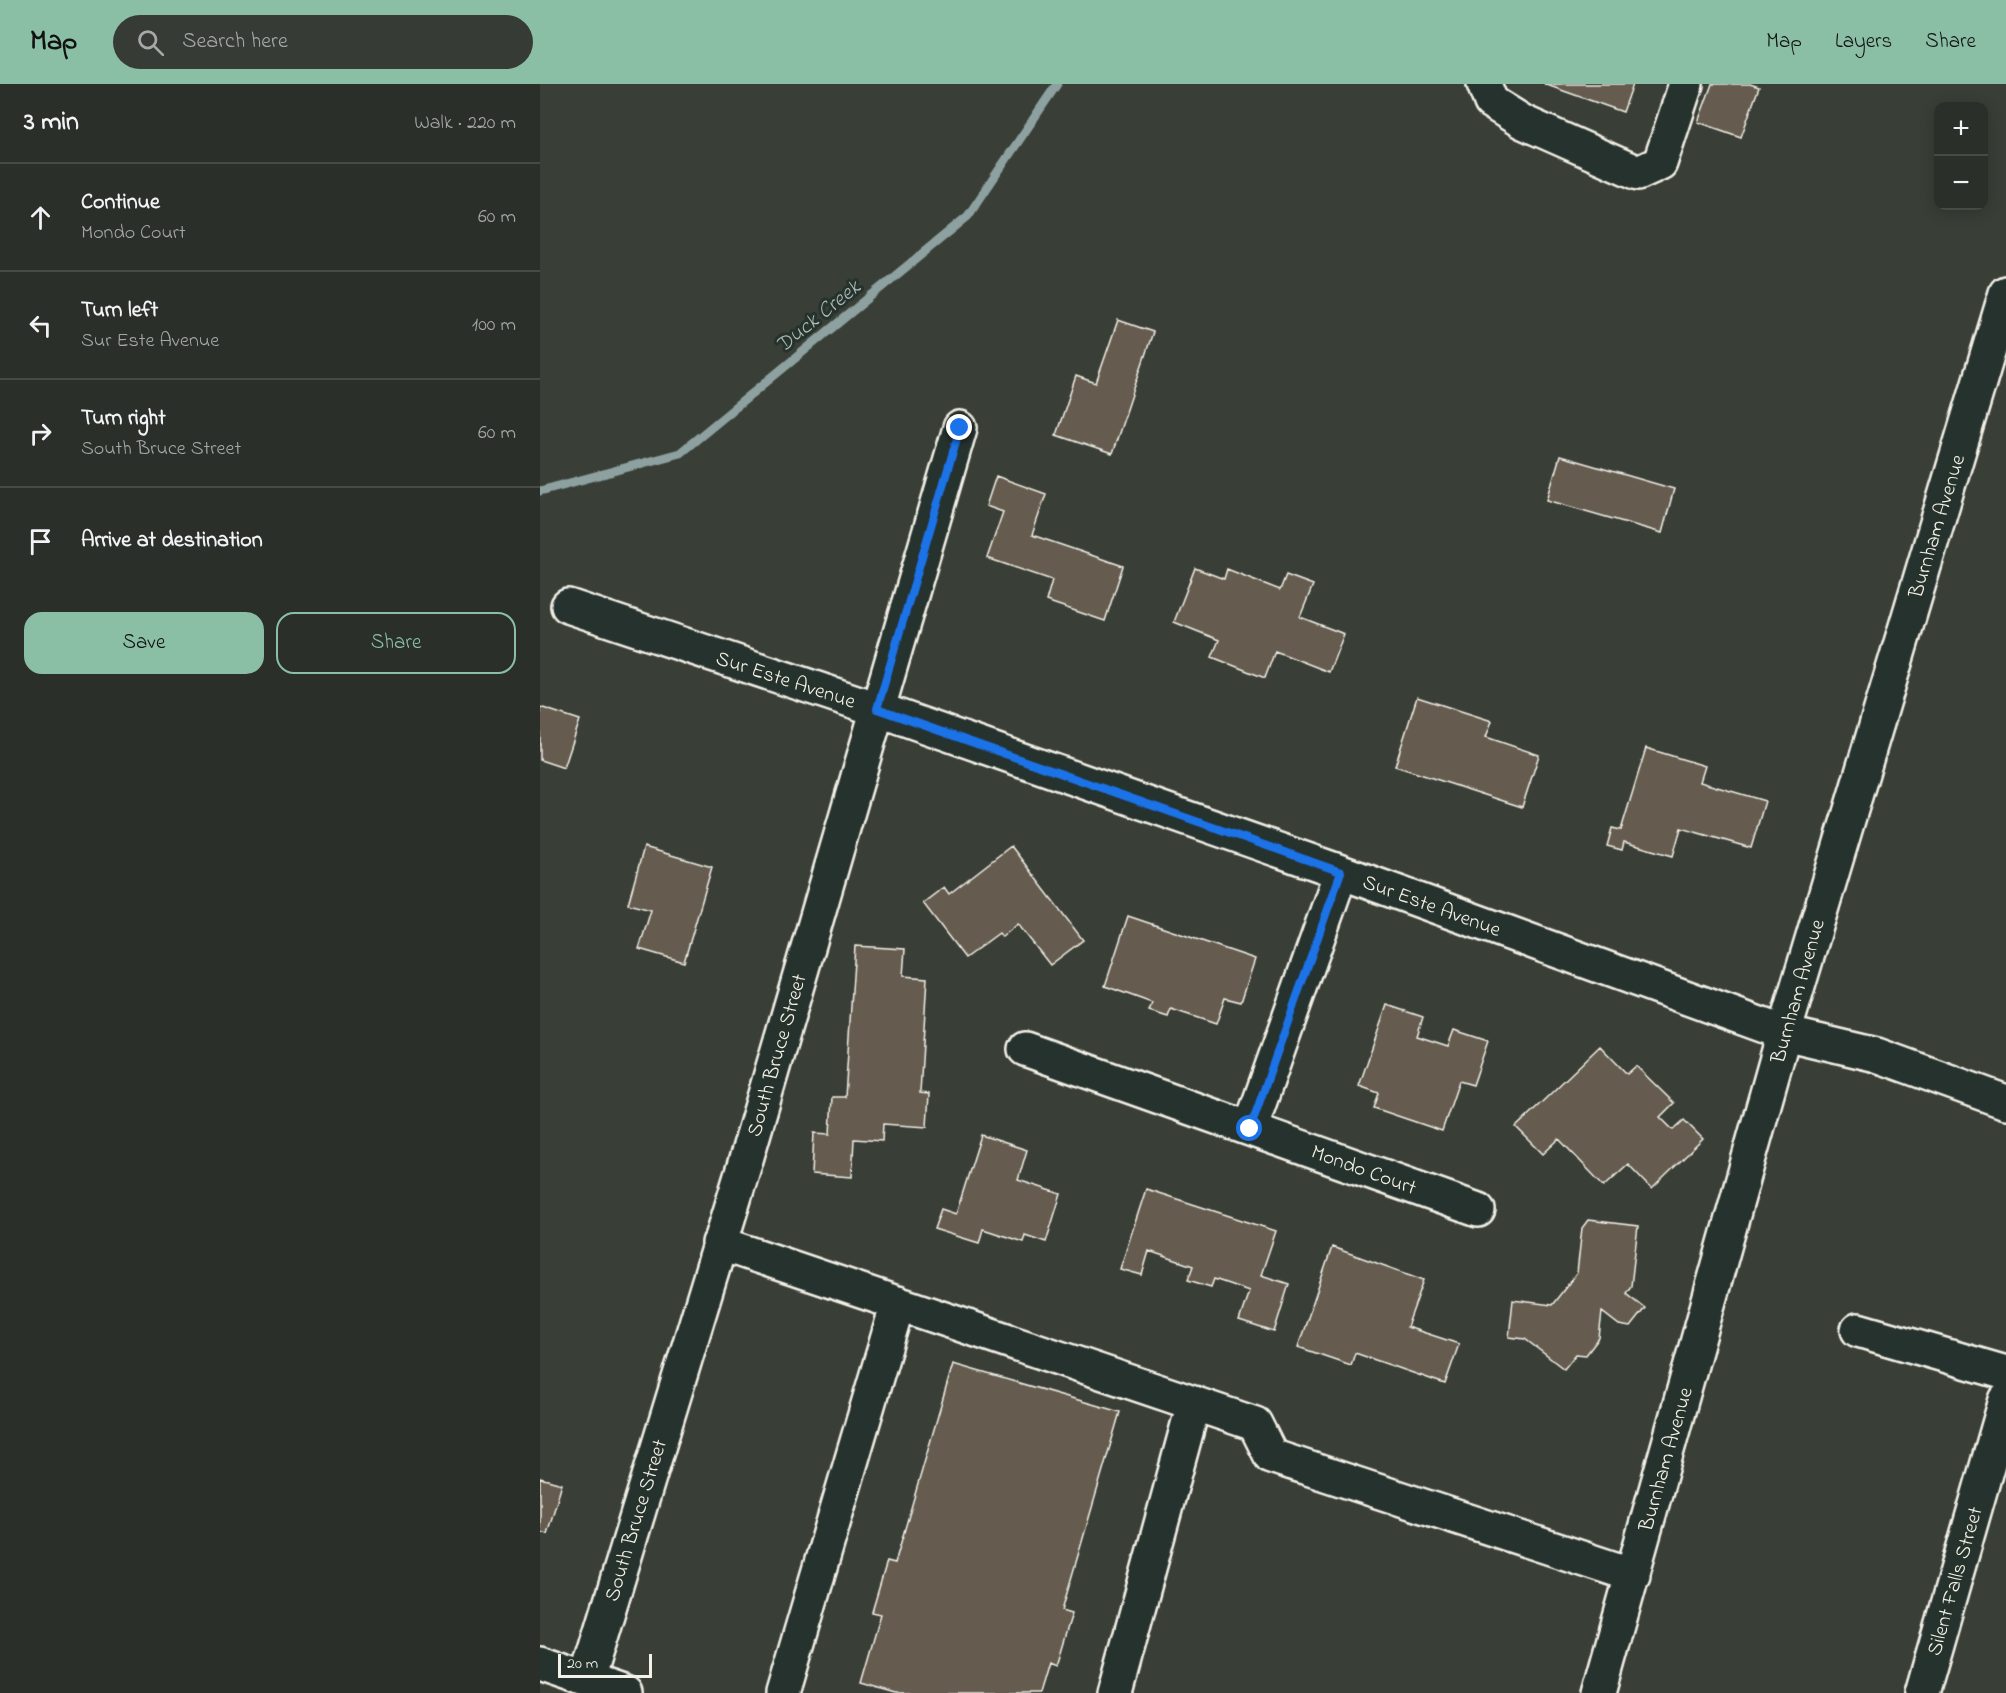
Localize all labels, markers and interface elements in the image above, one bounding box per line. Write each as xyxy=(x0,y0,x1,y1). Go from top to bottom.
search box xyxy=(113,15,533,69)
text: Map xyxy=(30,22,77,63)
icon: search xyxy=(134,26,167,59)
text: Search here xyxy=(182,26,288,58)
text: Map xyxy=(1766,27,1802,57)
text: Layers xyxy=(1835,27,1892,57)
text: Share xyxy=(1925,27,1976,57)
map controls xyxy=(1934,102,1988,210)
button: + xyxy=(1934,102,1988,156)
text: 3 min xyxy=(24,104,79,142)
text: Walk · 220 m xyxy=(414,109,516,138)
button: − xyxy=(1934,156,1988,210)
text: Continue xyxy=(81,187,160,219)
icon: ahead xyxy=(24,201,57,234)
text: 60 m xyxy=(478,203,516,232)
text: Mondo Court xyxy=(81,219,186,248)
water label: Duck Creek xyxy=(769,272,870,362)
text: Turn left xyxy=(81,295,158,327)
icon: left xyxy=(24,309,57,342)
text: 100 m xyxy=(472,311,516,340)
text: Sur Este Avenue xyxy=(81,327,219,356)
text: Turn right xyxy=(81,403,166,435)
route end xyxy=(946,414,972,440)
icon: right xyxy=(24,417,57,450)
text: 60 m xyxy=(478,419,516,448)
text: South Bruce Street xyxy=(81,435,241,464)
street label: Burnham Avenue xyxy=(1902,451,1974,603)
icon: arrive xyxy=(24,525,57,558)
text: Arrive at destination xyxy=(81,525,263,557)
button: Save xyxy=(24,612,264,674)
button: Share xyxy=(276,612,516,674)
street label: Sur Este Avenue xyxy=(712,644,860,718)
street label: Sur Este Avenue xyxy=(1358,868,1505,946)
street label: Burnham Avenue xyxy=(1764,915,1834,1068)
street label: South Bruce Street xyxy=(740,971,816,1140)
route start xyxy=(1236,1115,1262,1141)
street label: Mondo Court xyxy=(1307,1138,1420,1204)
street label: Burnham Avenue xyxy=(1632,1383,1702,1536)
street label: South Bruce Street xyxy=(598,1436,676,1605)
street label: Silent Falls Street xyxy=(1920,1504,1992,1660)
scale bar xyxy=(558,1651,652,1678)
text: 20 m xyxy=(567,1652,598,1676)

